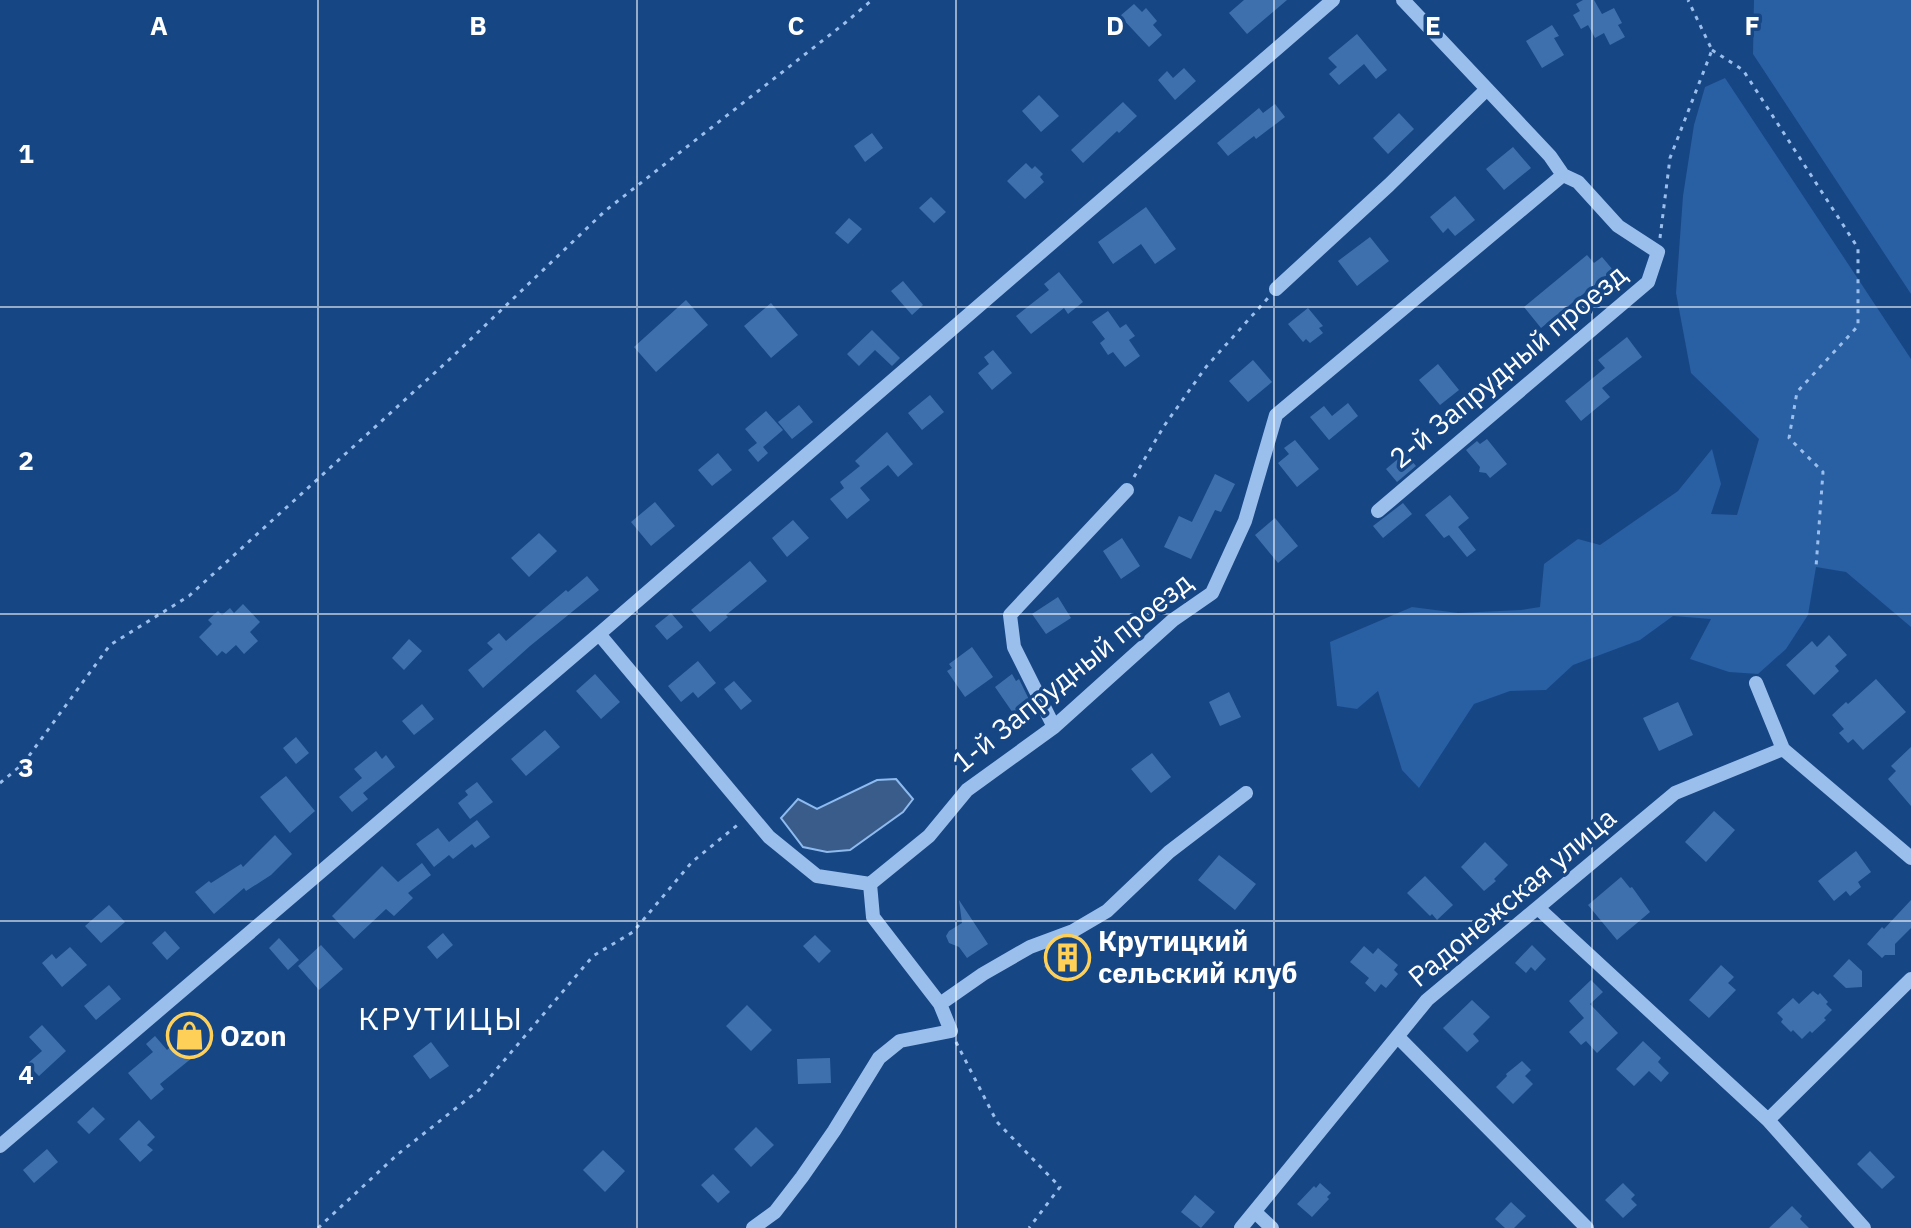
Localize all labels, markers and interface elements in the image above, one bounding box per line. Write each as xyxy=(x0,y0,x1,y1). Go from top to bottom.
text: A xyxy=(150,8,168,42)
text: B xyxy=(469,8,487,42)
text: C xyxy=(788,8,805,42)
text: D xyxy=(1106,8,1124,42)
text: E xyxy=(1425,8,1441,42)
text: F xyxy=(1744,8,1760,42)
text: 1 xyxy=(18,136,34,170)
street label: 2-й Запрудный проезд xyxy=(1381,255,1634,476)
text: 2 xyxy=(18,443,34,477)
street label: 1-й Запрудный проезд xyxy=(944,563,1199,780)
text: 3 xyxy=(18,750,34,784)
street label: Радонежская улица xyxy=(1400,799,1623,995)
place label: Крутицкий сельский клуб xyxy=(1098,922,1297,991)
building icon: Крутицкий сельский клуб xyxy=(1043,933,1091,981)
district label: КРУТИЦЫ xyxy=(358,997,524,1039)
shop icon: Ozon xyxy=(165,1012,213,1060)
place label: Ozon xyxy=(220,1017,287,1054)
text: 4 xyxy=(18,1057,34,1091)

